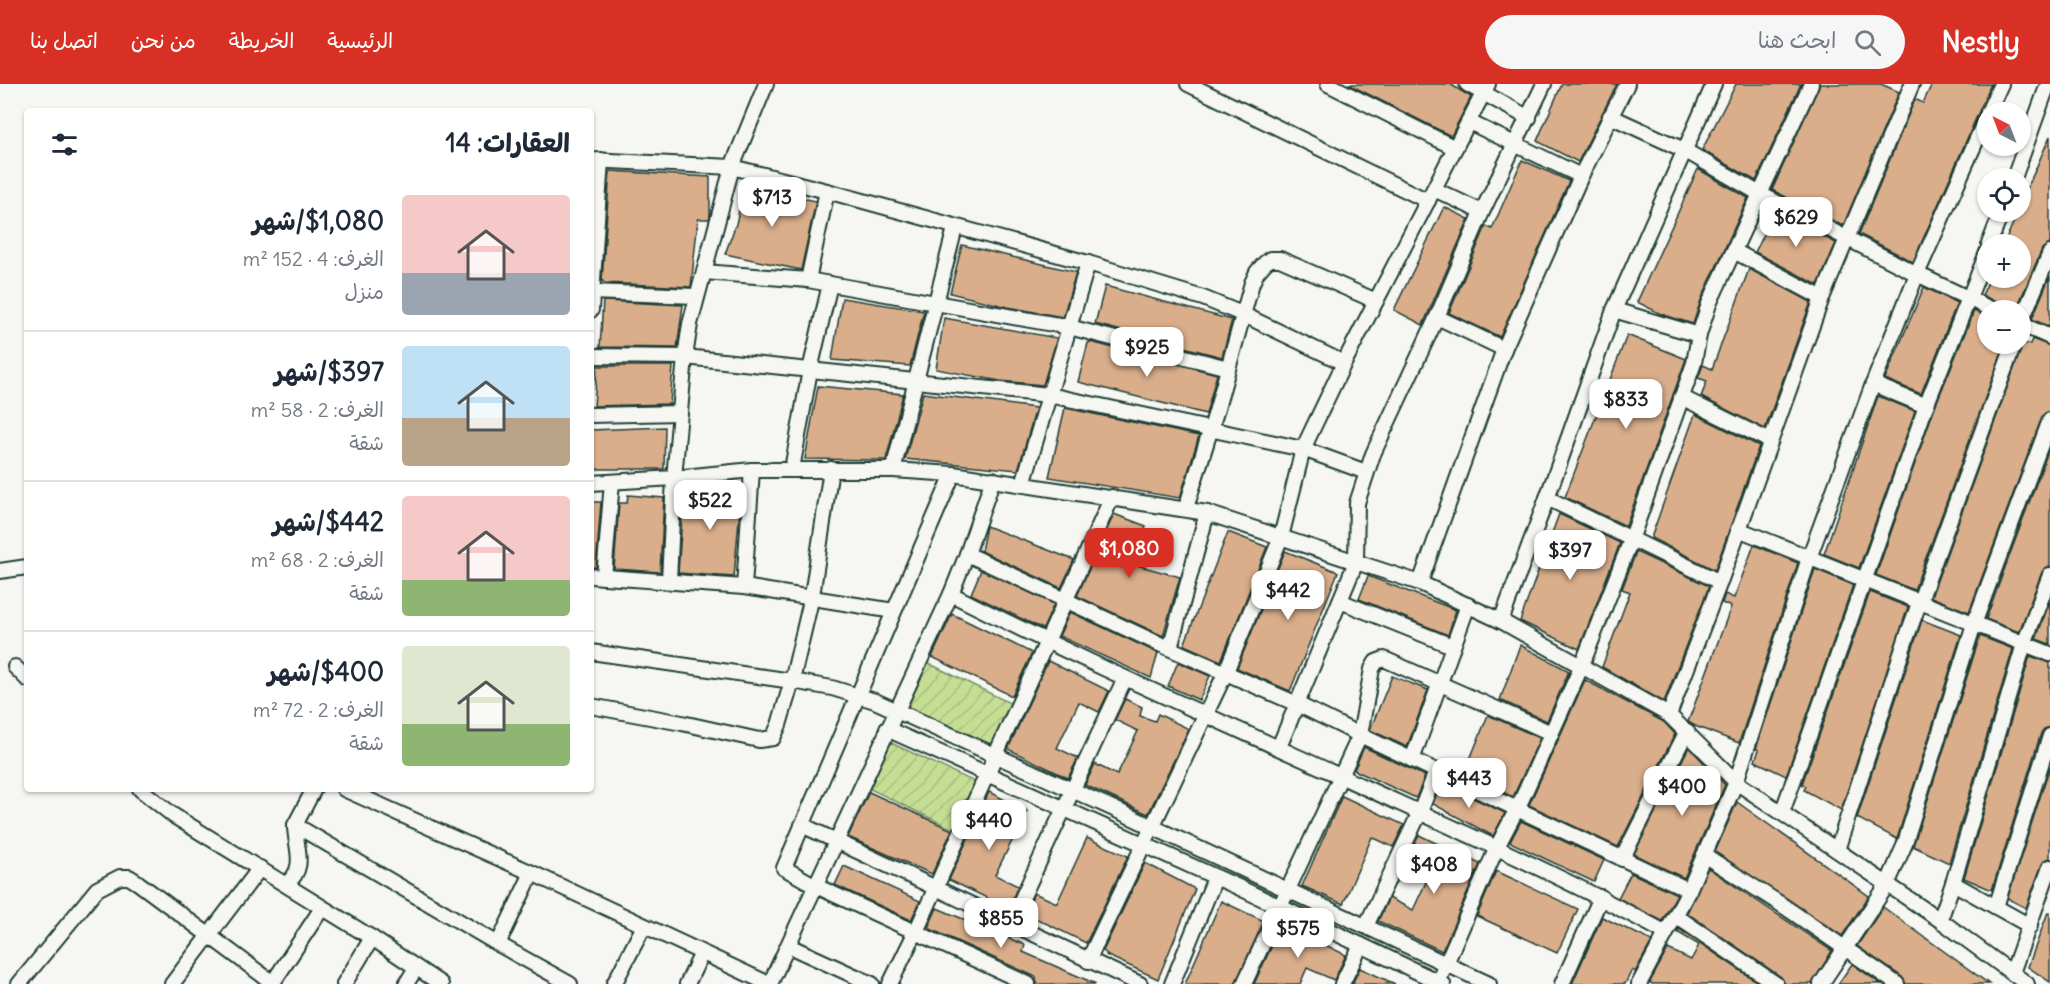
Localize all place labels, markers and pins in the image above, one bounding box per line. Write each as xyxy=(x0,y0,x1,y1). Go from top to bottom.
pin: $713 xyxy=(736,177,808,228)
pin: $629 xyxy=(1760,197,1832,248)
pin: $925 xyxy=(1111,327,1183,378)
pin: $833 xyxy=(1590,379,1662,430)
pin: $522 xyxy=(674,480,746,531)
pin: $1,080 xyxy=(1080,528,1178,579)
pin: $397 xyxy=(1534,530,1606,581)
pin: $442 xyxy=(1252,570,1324,621)
pin: $443 xyxy=(1433,758,1505,809)
pin: $400 xyxy=(1646,766,1718,817)
pin: $440 xyxy=(953,800,1025,851)
pin: $408 xyxy=(1398,844,1470,895)
pin: $855 xyxy=(965,898,1037,949)
pin: $575 xyxy=(1262,908,1334,959)

